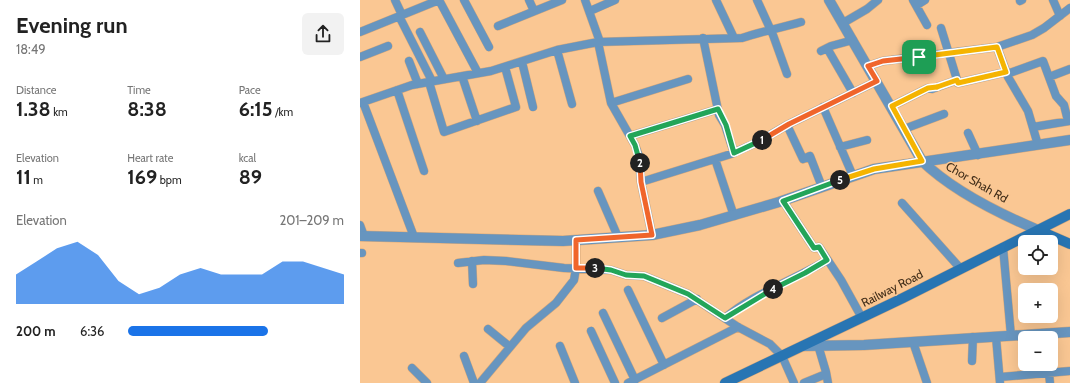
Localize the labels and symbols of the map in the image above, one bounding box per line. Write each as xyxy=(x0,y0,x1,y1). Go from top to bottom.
pin xyxy=(902,40,936,74)
pin: 1 xyxy=(752,130,772,150)
pin: 2 xyxy=(630,153,650,173)
street label: Chor Shah Rd xyxy=(943,158,1011,206)
pin: 5 xyxy=(830,170,850,190)
pin: 3 xyxy=(585,258,605,278)
street label: Railway Road xyxy=(859,266,925,310)
pin: 4 xyxy=(763,279,783,299)

